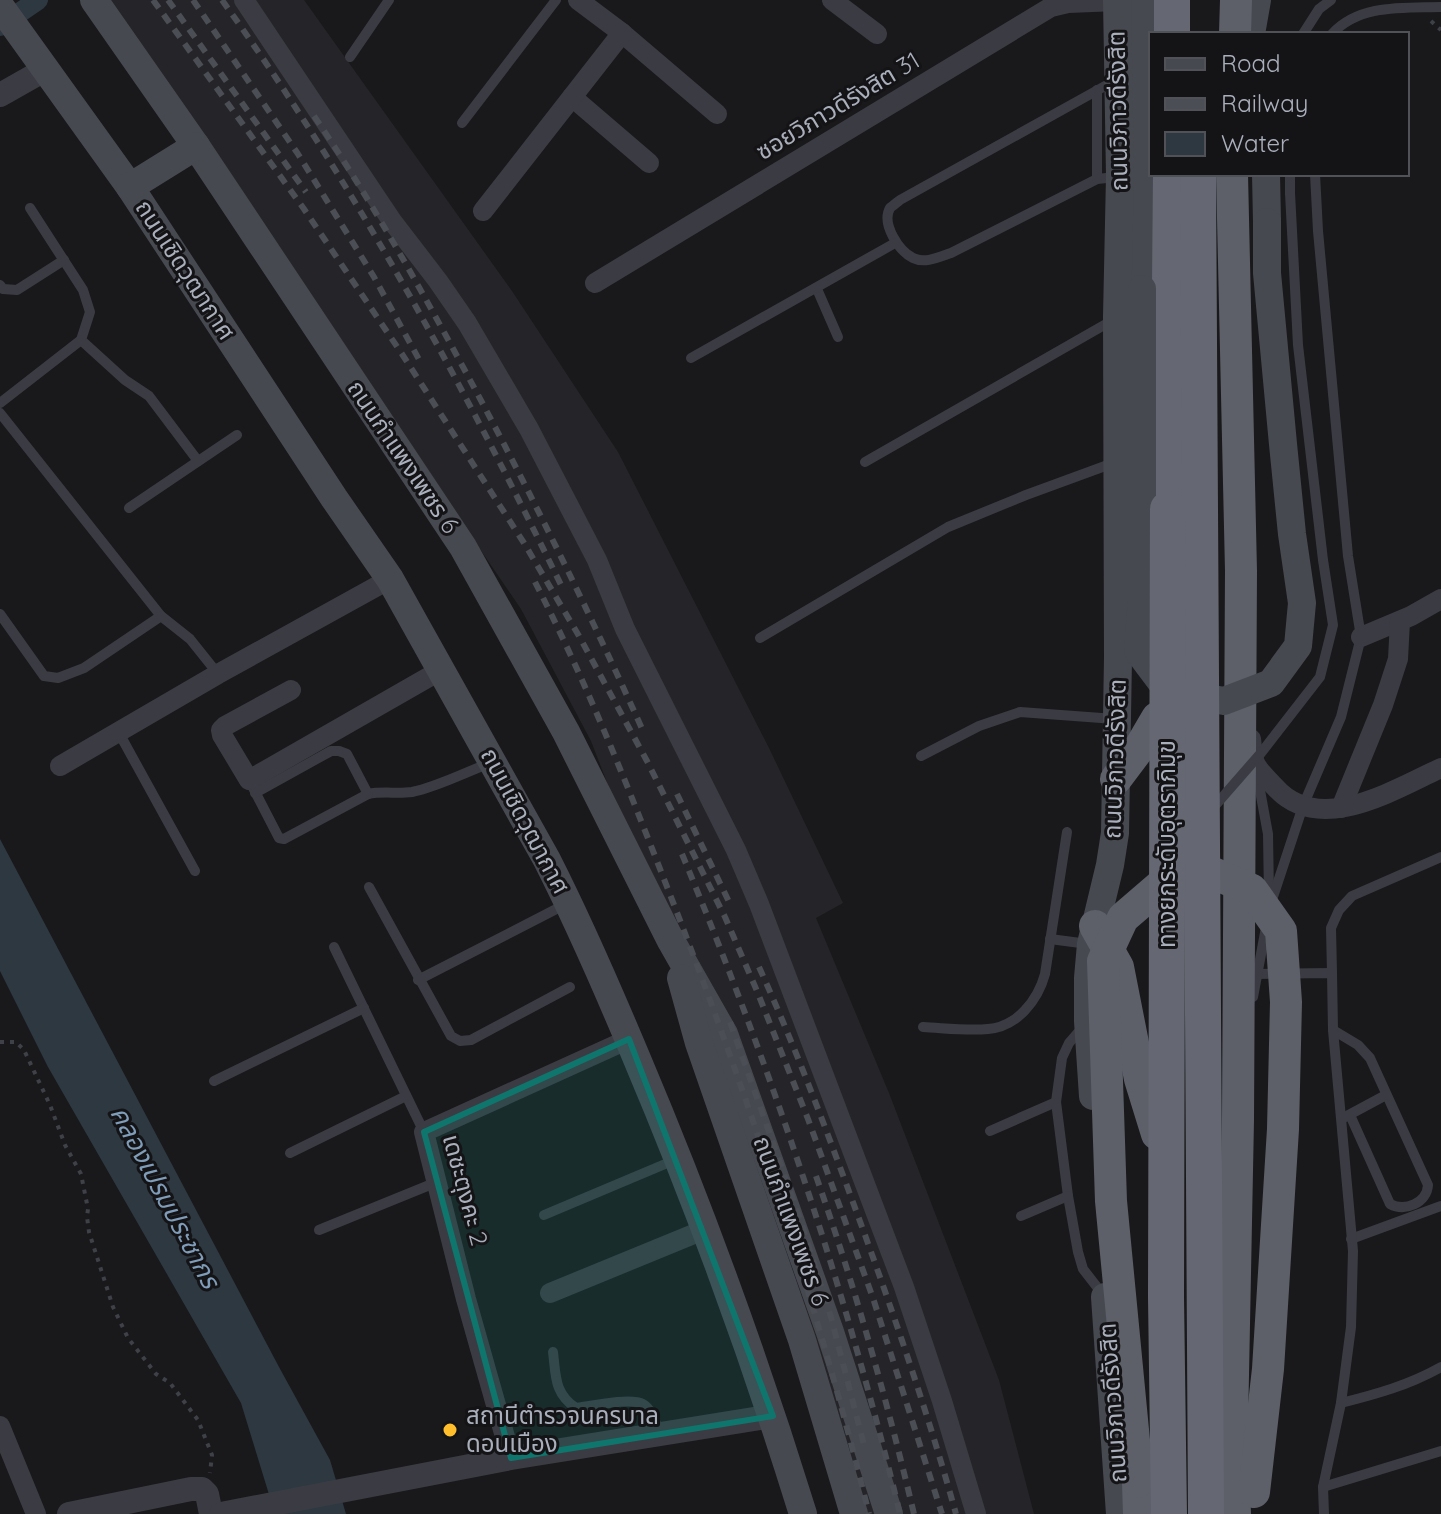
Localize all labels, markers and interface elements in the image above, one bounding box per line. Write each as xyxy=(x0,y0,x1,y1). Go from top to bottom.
street label: ถนนวิภาวดีรังสิต xyxy=(1101,31,1133,191)
legend xyxy=(1149,32,1409,176)
street label: ซอยวิภาวดีรังสิต 31 xyxy=(750,44,925,166)
text: Road xyxy=(1221,48,1281,78)
text: Railway xyxy=(1221,88,1308,118)
text: Water xyxy=(1221,128,1289,158)
street label: ถนนเชิดวุฒากาศ xyxy=(129,194,242,346)
street label: ถนนกำแพงเพชร 6 xyxy=(341,374,466,539)
street label: ถนนวิภาวดีรังสิต xyxy=(1096,678,1132,839)
street label: ทางยกระดับอุตราภิมุข xyxy=(1151,740,1182,948)
street label: ถนนเชิดวุฒากาศ xyxy=(474,742,577,899)
water label: คลองเปรมประชากร xyxy=(104,1100,228,1296)
street label: เดชะตุงคะ 2 xyxy=(436,1131,495,1249)
street label: ถนนกำแพงเพชร 6 xyxy=(747,1132,837,1310)
street label: ถนนวิภาวดีรังสิต xyxy=(1091,1322,1133,1484)
place label: สถานีตำรวจนครบาล ดอนเมือง xyxy=(466,1400,659,1458)
marker: สถานีตำรวจนครบาล ดอนเมือง xyxy=(441,1421,459,1439)

